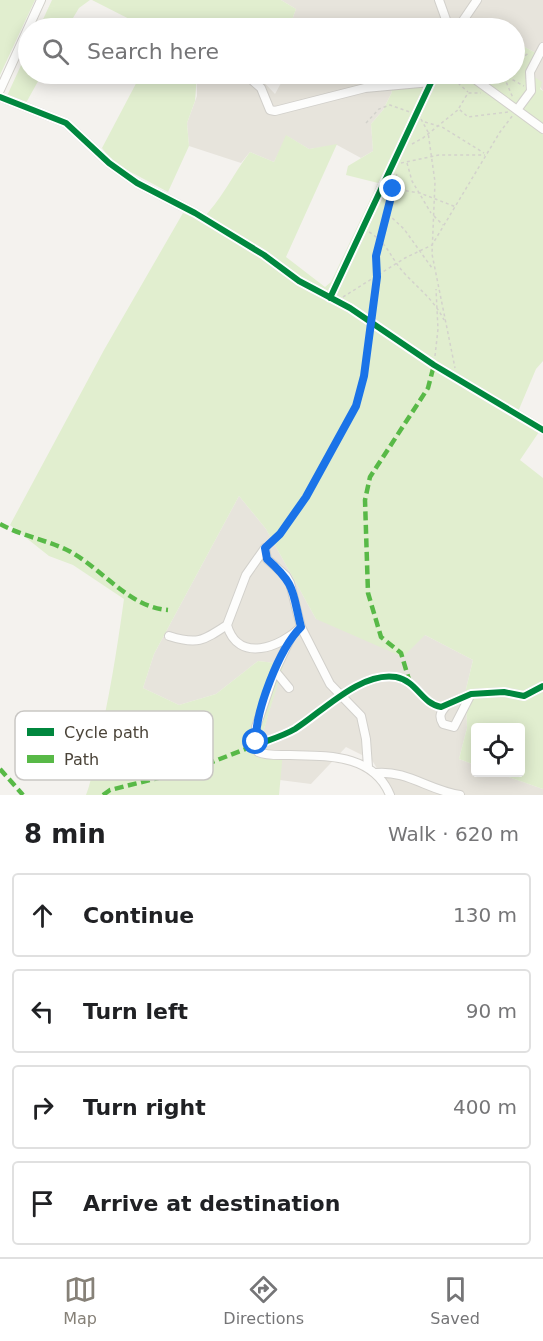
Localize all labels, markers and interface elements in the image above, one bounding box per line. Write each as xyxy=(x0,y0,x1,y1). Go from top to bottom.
search box xyxy=(18,18,525,84)
icon: search xyxy=(39,35,72,68)
text: Search here xyxy=(87,39,219,64)
route end xyxy=(379,175,405,201)
legend xyxy=(15,711,213,780)
text: Cycle path xyxy=(64,723,149,742)
map controls xyxy=(471,723,525,777)
button: locate xyxy=(471,723,525,777)
route start xyxy=(242,728,268,754)
text: Path xyxy=(64,750,99,769)
text: 8 min xyxy=(24,819,106,849)
text: Walk · 620 m xyxy=(388,822,519,846)
icon: ahead xyxy=(26,899,59,932)
text: Continue xyxy=(83,903,194,928)
text: 130 m xyxy=(453,903,517,927)
icon: left xyxy=(26,995,59,1028)
text: Turn left xyxy=(83,999,188,1024)
text: 90 m xyxy=(466,999,517,1023)
icon: right xyxy=(26,1091,59,1124)
text: Turn right xyxy=(83,1095,206,1120)
text: 400 m xyxy=(453,1095,517,1119)
icon: arrive xyxy=(26,1187,59,1220)
text: Arrive at destination xyxy=(83,1191,340,1216)
tab: Map xyxy=(63,1273,97,1328)
tab: Directions xyxy=(223,1273,304,1328)
tab: Saved xyxy=(430,1273,480,1328)

